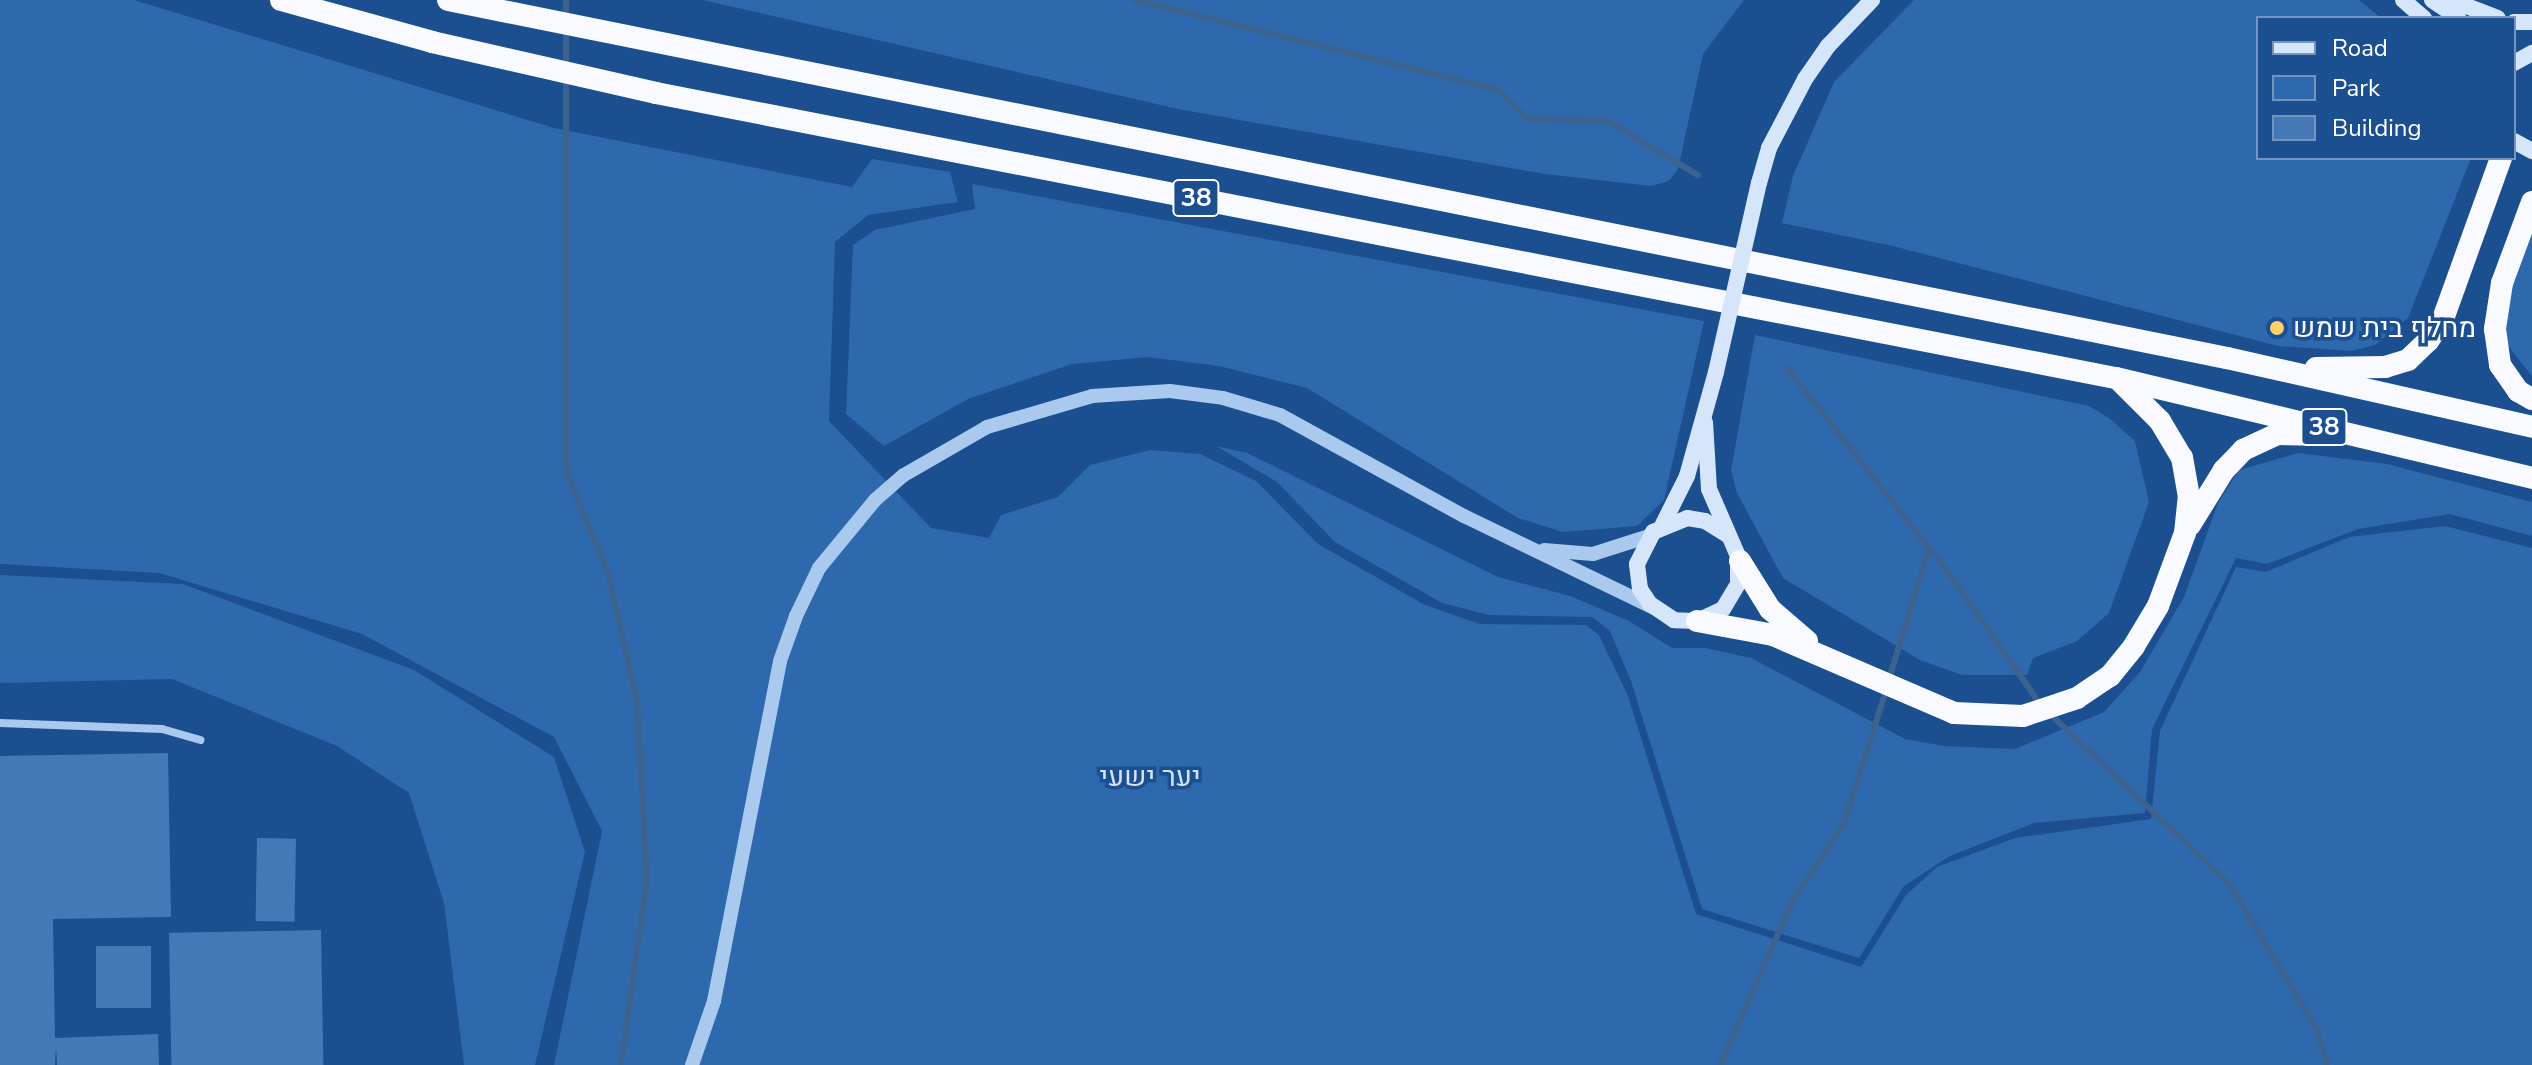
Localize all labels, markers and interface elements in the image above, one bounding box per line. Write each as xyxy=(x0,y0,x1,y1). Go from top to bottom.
legend xyxy=(2256,16,2516,160)
text: Road xyxy=(2332,32,2388,64)
text: Park xyxy=(2332,72,2380,104)
text: Building xyxy=(2332,112,2422,144)
road number: 38 xyxy=(1172,176,1220,220)
place label: מחלף בית שמש xyxy=(2293,311,2476,345)
marker: מחלף בית שמש xyxy=(2268,319,2286,337)
road number: 38 xyxy=(2300,405,2348,449)
park label: יער ישעי xyxy=(1100,760,1200,794)

